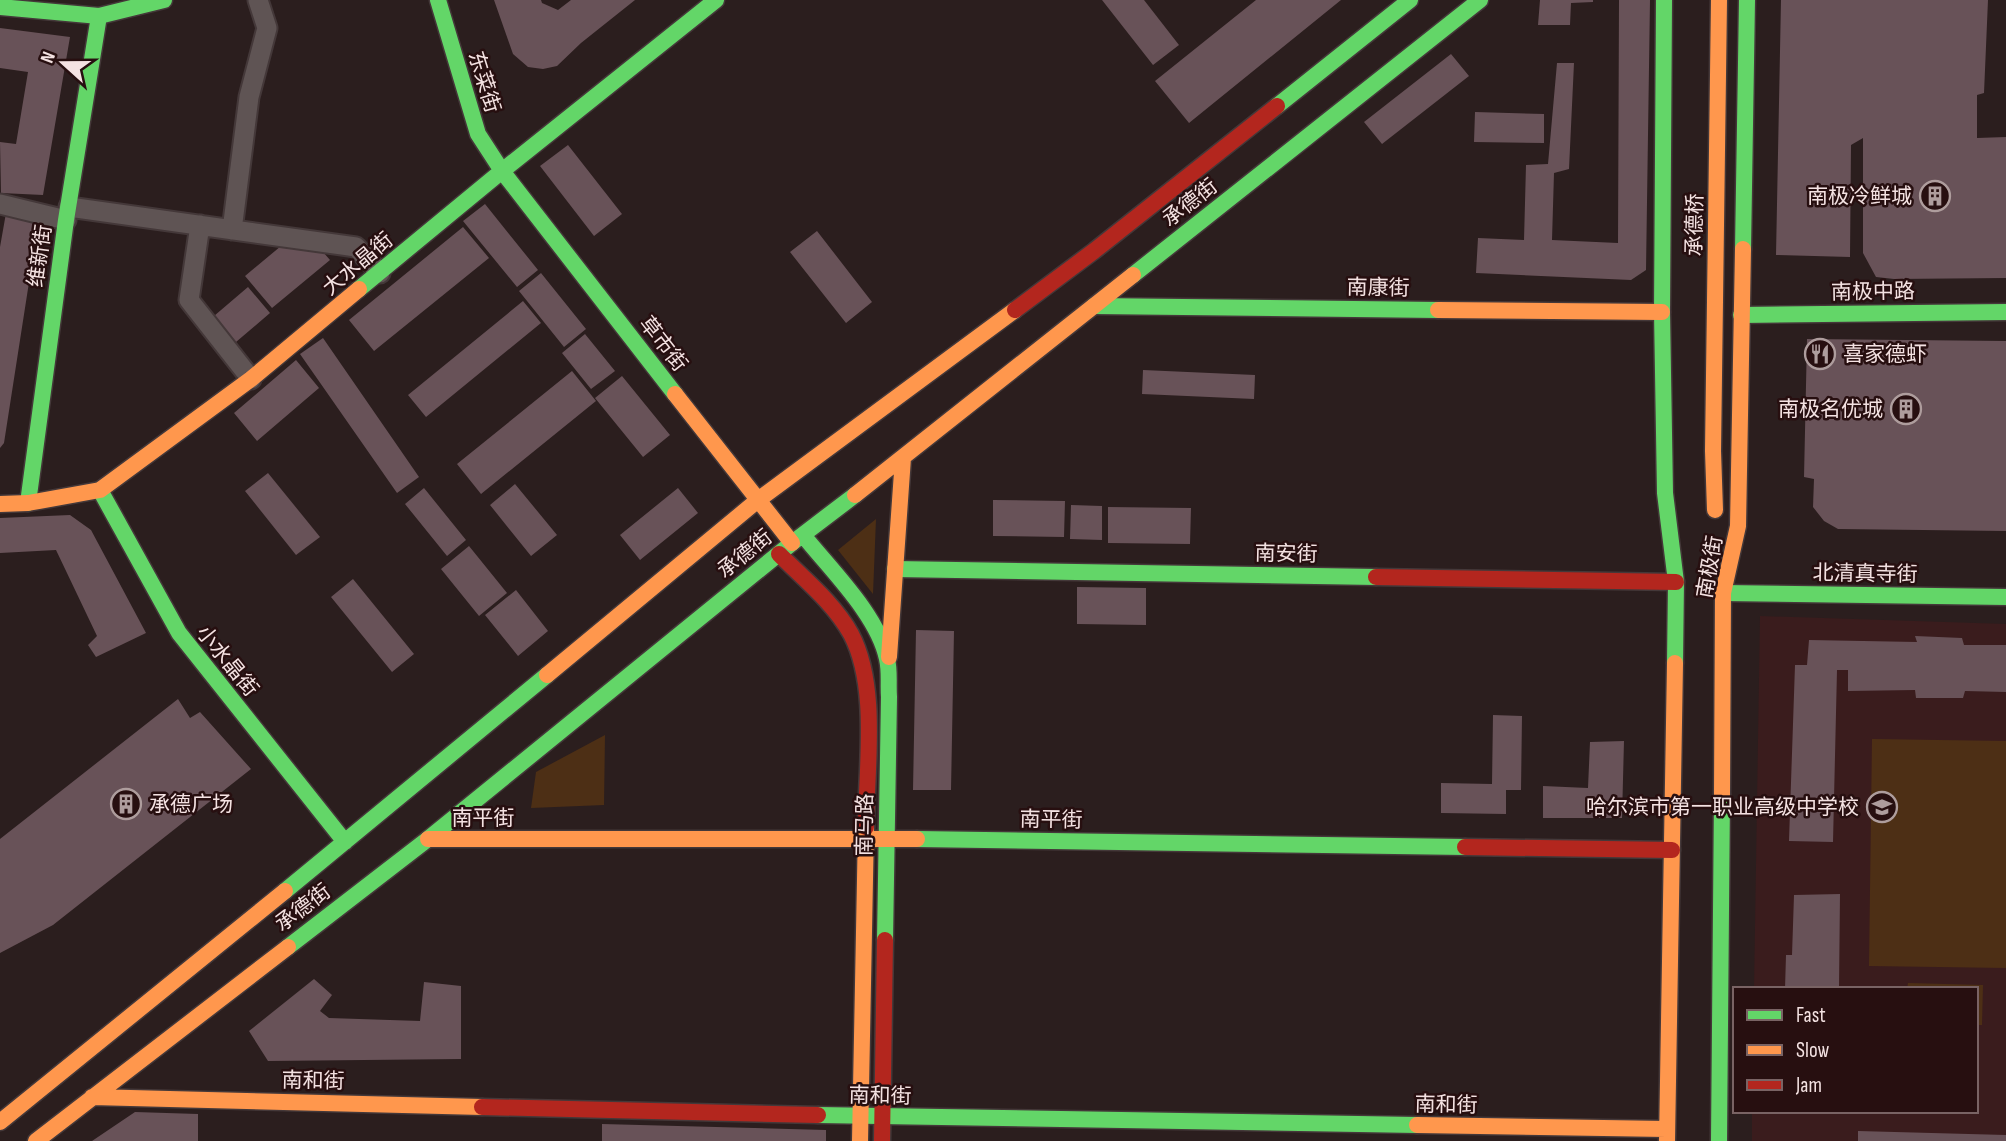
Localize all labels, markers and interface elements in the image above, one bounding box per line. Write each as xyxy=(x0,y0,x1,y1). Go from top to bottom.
north arrow xyxy=(28,28,98,98)
street label: 东菜街 xyxy=(463,48,505,116)
text: N xyxy=(36,49,61,66)
street label: 承德街 xyxy=(1157,174,1223,232)
building icon: 南极冷鲜城 xyxy=(1918,179,1952,213)
place label: 南极冷鲜城 xyxy=(1807,184,1912,209)
street label: 承德桥 xyxy=(1682,193,1708,257)
street label: 维新街 xyxy=(23,223,57,289)
street label: 大水晶街 xyxy=(318,227,398,301)
street label: 南康街 xyxy=(1346,275,1410,301)
street label: 南极中路 xyxy=(1831,279,1915,305)
street label: 草市街 xyxy=(634,311,692,377)
restaurant icon: 喜家德虾 xyxy=(1803,337,1837,371)
place label: 喜家德虾 xyxy=(1843,342,1927,367)
building icon: 南极名优城 xyxy=(1889,392,1923,426)
place label: 南极名优城 xyxy=(1778,397,1883,422)
street label: 承德街 xyxy=(713,524,777,584)
street label: 南极街 xyxy=(1692,534,1728,600)
street label: 南安街 xyxy=(1254,541,1318,567)
street label: 北清真寺街 xyxy=(1812,561,1918,587)
street label: 小水晶街 xyxy=(191,620,263,702)
building icon: 承德广场 xyxy=(109,787,143,821)
school or university icon: 哈尔滨市第一职业高级中学校 xyxy=(1865,790,1899,824)
place label: 承德广场 xyxy=(149,792,233,817)
street label: 南马路 xyxy=(852,793,878,857)
place label: 哈尔滨市第一职业高级中学校 xyxy=(1586,795,1859,820)
street label: 南平街 xyxy=(452,806,515,831)
street label: 南平街 xyxy=(1019,807,1083,833)
street label: 承德街 xyxy=(270,879,336,937)
legend xyxy=(1733,987,1978,1113)
text: Fast xyxy=(1796,1003,1826,1028)
text: Slow xyxy=(1796,1038,1830,1063)
street label: 南和街 xyxy=(281,1068,345,1094)
text: Jam xyxy=(1795,1073,1822,1098)
street label: 南和街 xyxy=(848,1083,912,1109)
street label: 南和街 xyxy=(1414,1092,1478,1118)

